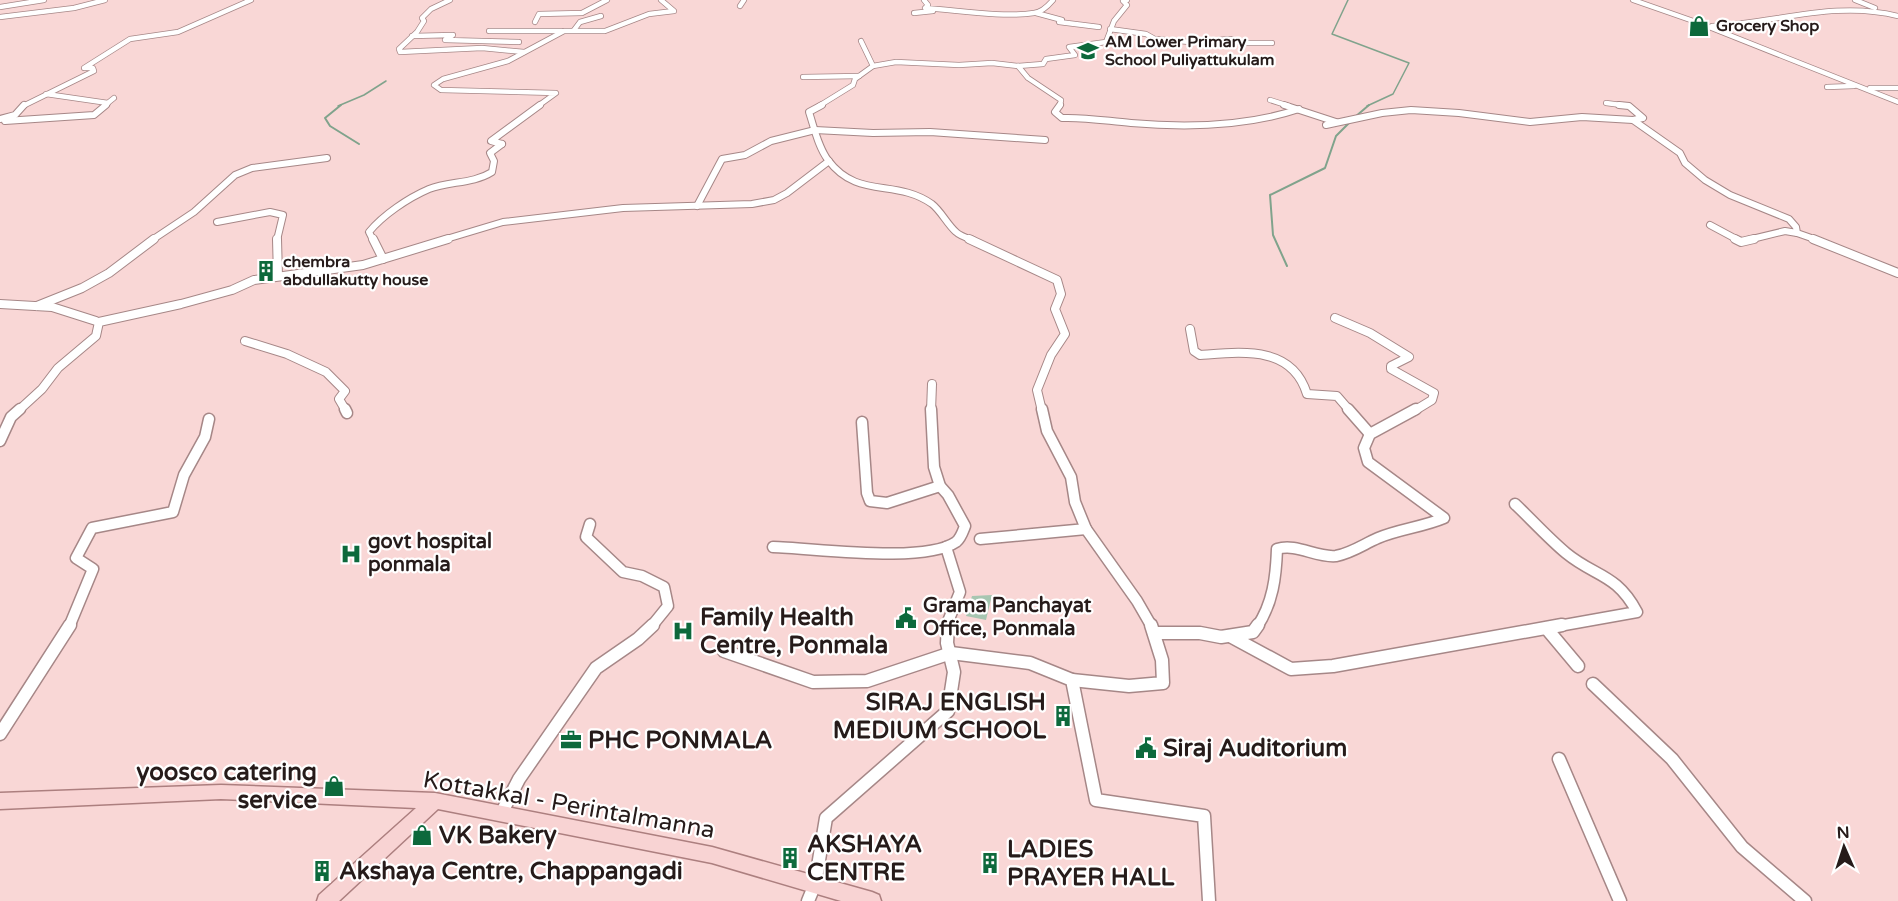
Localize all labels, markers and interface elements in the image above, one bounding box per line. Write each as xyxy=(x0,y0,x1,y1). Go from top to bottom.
shop icon: Grocery Shop xyxy=(1687,14,1711,38)
place label: Grocery Shop xyxy=(1716,16,1819,36)
place label: AM Lower Primary School Puliyattukulam xyxy=(1105,32,1274,70)
school or university icon: AM Lower Primary School Puliyattukulam xyxy=(1076,39,1100,63)
place label: chembra abdullakutty house xyxy=(283,252,428,290)
building icon: chembra abdullakutty house xyxy=(254,259,278,283)
place label: govt hospital ponmala xyxy=(368,530,492,577)
hospital icon: govt hospital ponmala xyxy=(339,542,363,566)
place label: Grama Panchayat Office, Ponmala xyxy=(923,594,1092,641)
place label: Family Health Centre, Ponmala xyxy=(700,603,888,660)
public building icon: Grama Panchayat Office, Ponmala xyxy=(894,606,918,630)
hospital icon: Family Health Centre, Ponmala xyxy=(671,619,695,643)
place label: SIRAJ ENGLISH MEDIUM SCHOOL xyxy=(833,688,1046,745)
building icon: SIRAJ ENGLISH MEDIUM SCHOOL xyxy=(1051,704,1075,728)
place label: PHC PONMALA xyxy=(588,726,772,755)
office icon: PHC PONMALA xyxy=(559,728,583,752)
place label: Siraj Auditorium xyxy=(1163,734,1347,763)
public building icon: Siraj Auditorium xyxy=(1134,736,1158,760)
place label: yoosco catering service xyxy=(137,758,317,815)
street label: Kottakkal - Perintalmanna xyxy=(421,765,717,845)
shop icon: yoosco catering service xyxy=(322,774,346,798)
north arrow xyxy=(1814,817,1874,877)
place label: VK Bakery xyxy=(439,821,557,850)
shop icon: VK Bakery xyxy=(410,823,434,847)
text: N xyxy=(1836,823,1850,843)
place label: AKSHAYA CENTRE xyxy=(807,830,922,887)
place label: LADIES PRAYER HALL xyxy=(1007,835,1175,892)
building icon: AKSHAYA CENTRE xyxy=(778,846,802,870)
building icon: LADIES PRAYER HALL xyxy=(978,851,1002,875)
place label: Akshaya Centre, Chappangadi xyxy=(339,857,683,886)
building icon: Akshaya Centre, Chappangadi xyxy=(310,859,334,883)

